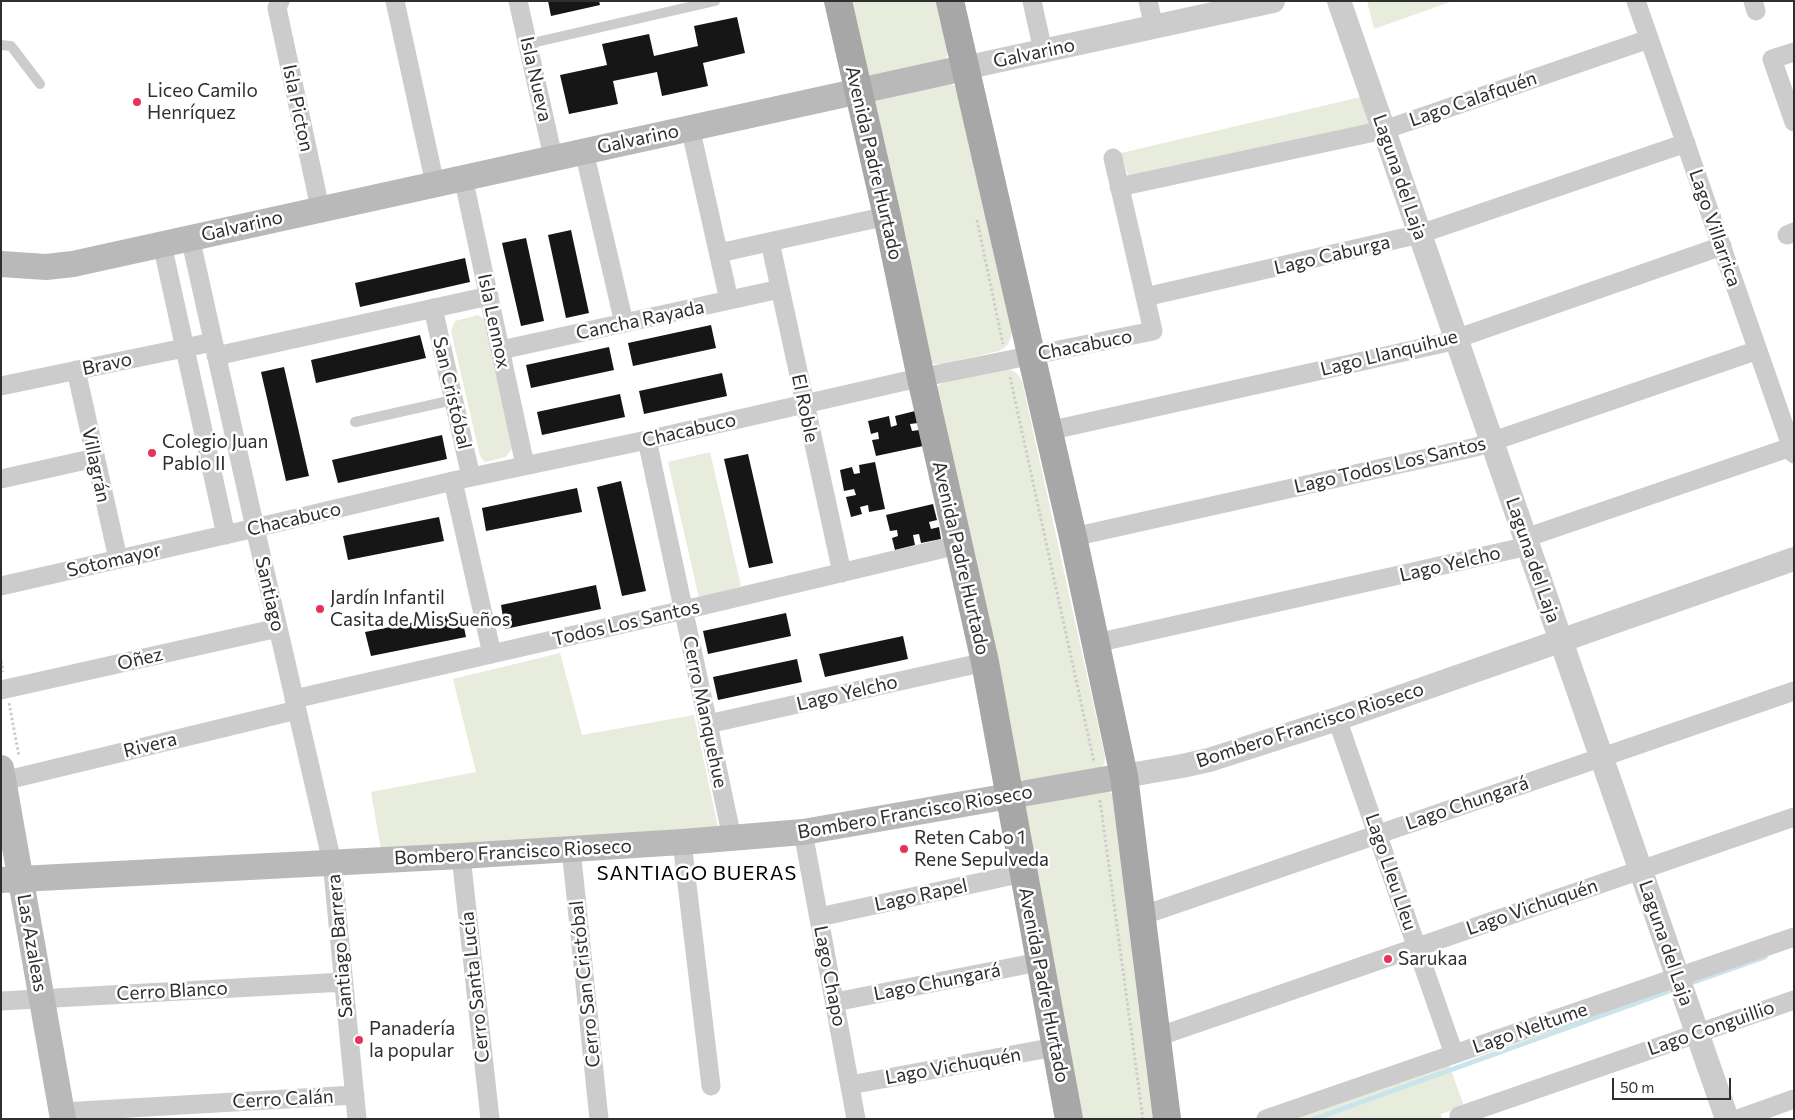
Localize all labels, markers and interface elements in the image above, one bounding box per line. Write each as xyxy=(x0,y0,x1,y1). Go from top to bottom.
street label: Galvarino xyxy=(991,33,1077,73)
street label: Isla Nueva xyxy=(515,34,557,124)
street label: Isla Picton xyxy=(278,62,318,154)
street label: Avenida Padre Hurtado xyxy=(841,64,907,262)
street label: Lago Calafquén xyxy=(1406,66,1540,132)
place label: Liceo Camilo Henríquez xyxy=(147,80,258,124)
marker: Liceo Camilo Henríquez xyxy=(131,96,143,108)
street label: Laguna del Laja xyxy=(1368,111,1432,243)
street label: Galvarino xyxy=(595,119,681,159)
street label: Lago Villarrica xyxy=(1684,166,1746,290)
street label: Galvarino xyxy=(199,206,285,246)
street label: Lago Caburga xyxy=(1272,231,1392,279)
street label: Isla Lennox xyxy=(473,272,515,370)
street label: Cancha Rayada xyxy=(574,295,706,345)
street label: Chacabuco xyxy=(1036,325,1134,365)
street label: Lago Llanquihue xyxy=(1318,325,1460,381)
street label: San Cristóbal xyxy=(428,335,476,451)
street label: Bravo xyxy=(80,348,134,380)
street label: El Roble xyxy=(787,372,823,444)
street label: Chacabuco xyxy=(640,408,738,452)
street label: Villagrán xyxy=(77,425,115,505)
place label: Colegio Juan Pablo II xyxy=(162,431,268,475)
street label: Lago Todos Los Santos xyxy=(1292,432,1488,498)
marker: Colegio Juan Pablo II xyxy=(146,447,158,459)
street label: Avenida Padre Hurtado xyxy=(928,459,994,657)
street label: Laguna del Laja xyxy=(1501,494,1565,626)
street label: Chacabuco xyxy=(245,497,343,541)
street label: Sotomayor xyxy=(65,538,163,582)
street label: Lago Yelcho xyxy=(1397,541,1503,587)
street label: Santiago xyxy=(250,554,290,634)
place label: Jardín Infantil Casita de Mis Sueños xyxy=(330,587,510,631)
street label: Todos Los Santos xyxy=(550,595,702,651)
marker: Jardín Infantil Casita de Mis Sueños xyxy=(314,603,326,615)
street label: Cerro Manquehue xyxy=(678,634,732,790)
street label: Oñez xyxy=(115,643,165,675)
street label: Lago Yelcho xyxy=(794,670,900,716)
street label: Bombero Francisco Rioseco xyxy=(1193,677,1427,773)
street label: Rivera xyxy=(121,727,179,763)
street label: Lago Chungará xyxy=(1402,771,1532,835)
street label: Bombero Francisco Rioseco xyxy=(796,780,1034,844)
street label: Lago Lleu Lleu xyxy=(1360,811,1422,933)
place label: Reten Cabo 1 Rene Sepulveda xyxy=(914,827,1049,871)
street label: Bombero Francisco Rioseco xyxy=(394,834,632,870)
marker: Reten Cabo 1 Rene Sepulveda xyxy=(898,843,910,855)
district label: SANTIAGO BUERAS xyxy=(595,861,799,885)
street label: Santiago Barrera xyxy=(322,873,358,1019)
street label: Lago Rapel xyxy=(872,874,970,916)
street label: Lago Vichuquén xyxy=(1463,874,1601,940)
street label: Laguna del Laja xyxy=(1634,877,1698,1009)
street label: Avenida Padre Hurtado xyxy=(1014,885,1074,1085)
street label: Las Azaleas xyxy=(12,892,52,994)
street label: Cerro San Cristóbal xyxy=(565,899,605,1069)
street label: Cerro Santa Lucía xyxy=(456,910,494,1064)
street label: Lago Chapo xyxy=(809,924,851,1028)
place label: Sarukaa xyxy=(1398,948,1467,970)
marker: Sarukaa xyxy=(1382,953,1394,965)
street label: Lago Chungará xyxy=(872,959,1002,1005)
street label: Cerro Blanco xyxy=(116,977,228,1005)
street label: Lago Conguillio xyxy=(1644,996,1778,1060)
street label: Lago Neltume xyxy=(1470,998,1590,1058)
place label: Panadería la popular xyxy=(369,1018,455,1062)
marker: Panadería la popular xyxy=(353,1034,365,1046)
street label: Lago Vichuquén xyxy=(883,1043,1023,1089)
scale bar xyxy=(1615,1068,1734,1100)
text: 50 m xyxy=(1620,1078,1654,1096)
street label: Cerro Calán xyxy=(232,1085,334,1113)

